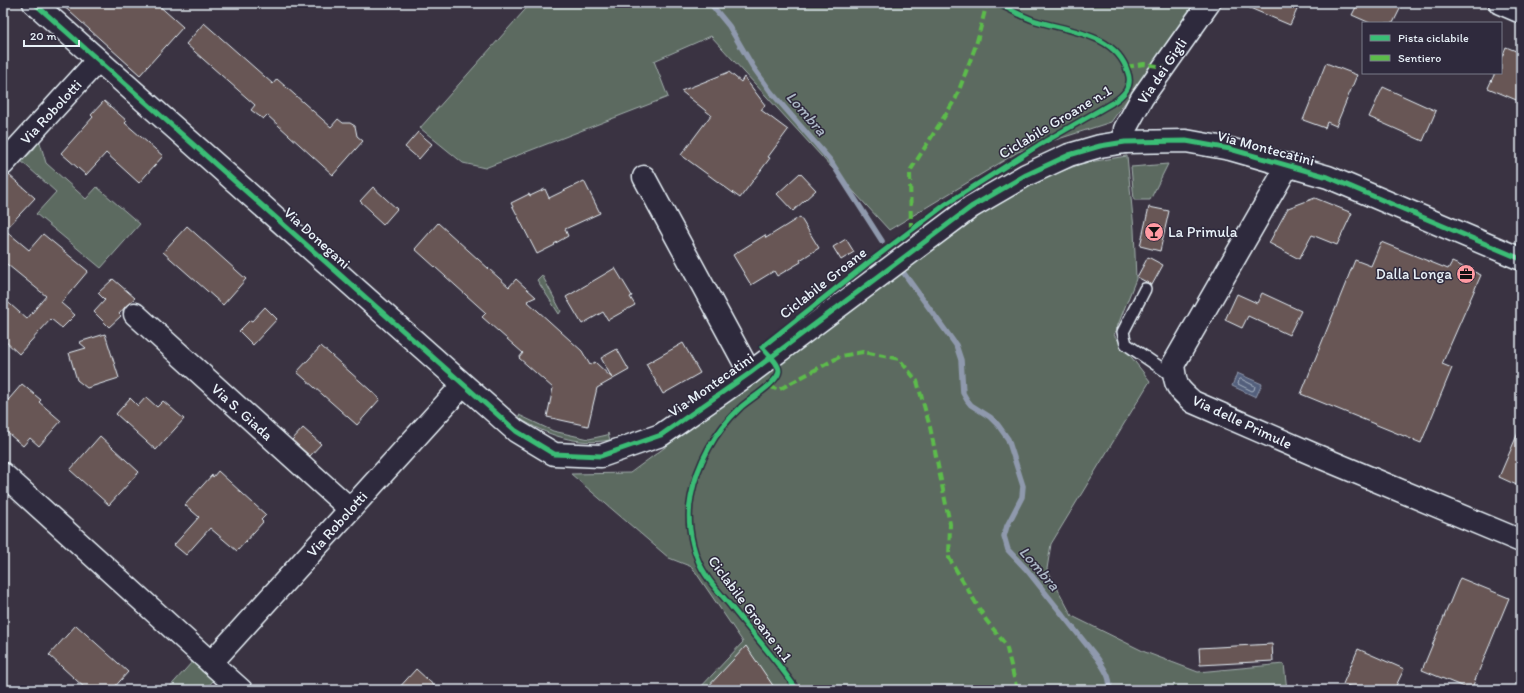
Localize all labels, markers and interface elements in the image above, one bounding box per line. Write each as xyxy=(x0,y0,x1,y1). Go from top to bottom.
scale bar xyxy=(24,22,79,48)
legend xyxy=(1362,22,1502,74)
text: 20 m xyxy=(30,29,57,43)
text: Pista ciclabile xyxy=(1398,31,1469,45)
street label: Via dei Gigli xyxy=(1133,34,1191,108)
text: Sentiero xyxy=(1398,51,1442,65)
street label: Via Robolotti xyxy=(16,76,86,148)
street label: Ciclabile Groane n.1 xyxy=(995,81,1115,163)
water label: Lombra xyxy=(782,87,832,140)
street label: Via Montecatini xyxy=(1215,126,1317,170)
street label: Via Donegani xyxy=(280,203,354,273)
bar icon: La Primula xyxy=(1143,221,1165,243)
place label: La Primula xyxy=(1168,223,1238,241)
street label: Ciclabile Groane xyxy=(776,243,870,323)
office icon: Dalla Longa xyxy=(1455,263,1477,285)
place label: Dalla Longa xyxy=(1376,265,1452,283)
street label: Via Montecatini xyxy=(665,349,757,421)
street label: Via S. Giada xyxy=(208,380,277,445)
street label: Via delle Primule xyxy=(1189,391,1295,453)
street label: Via Robolotti xyxy=(303,487,371,561)
water label: Lombra xyxy=(1015,542,1065,595)
street label: Ciclabile Groane n.1 xyxy=(704,552,796,666)

